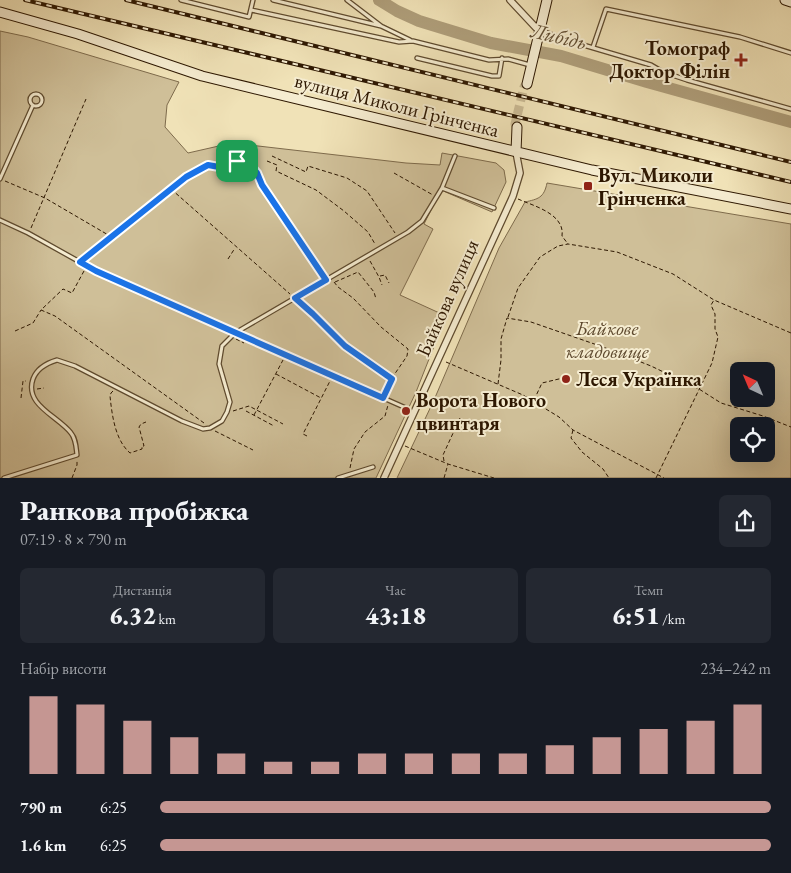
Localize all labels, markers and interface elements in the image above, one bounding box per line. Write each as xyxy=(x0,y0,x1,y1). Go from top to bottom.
water label: Либідь xyxy=(528,16,589,55)
place label: Томограф Доктор Філін xyxy=(609,35,730,84)
marker: Томограф Доктор Філін xyxy=(734,53,748,67)
street label: вулиця Миколи Грінченка xyxy=(292,67,502,143)
pin xyxy=(216,140,258,182)
icon: arrive xyxy=(223,147,251,175)
place label: Вул. Миколи Грінченка xyxy=(598,162,713,211)
marker: Вул. Миколи Грінченка xyxy=(582,180,594,192)
street label: Байкова вулиця xyxy=(410,235,484,361)
park label: Байкове кладовище xyxy=(565,315,649,364)
north arrow xyxy=(730,362,775,408)
map controls xyxy=(730,362,775,462)
place label: Леся Українка xyxy=(576,366,702,392)
marker: Леся Українка xyxy=(560,373,572,385)
place label: Ворота Нового цвинтаря xyxy=(416,387,546,436)
marker: Ворота Нового цвинтаря xyxy=(400,405,412,417)
button: locate xyxy=(730,417,775,462)
text: Ранкова пробіжка xyxy=(20,492,249,528)
button: share xyxy=(719,495,771,547)
text: 07:19 · 8 × 790 m xyxy=(20,529,127,550)
text: Дистанція xyxy=(113,581,172,599)
text: Час xyxy=(385,581,406,599)
text: Темп xyxy=(634,581,663,599)
text: 6.32 xyxy=(109,599,156,631)
text: 43:18 xyxy=(365,599,426,631)
text: 6:51 xyxy=(612,599,659,631)
text: km xyxy=(156,610,176,628)
text: /km xyxy=(659,610,685,628)
text: Набір висоти xyxy=(20,658,106,679)
text: 234–242 m xyxy=(700,658,771,679)
text: 790 m xyxy=(20,797,62,818)
text: 6:25 xyxy=(100,797,127,818)
text: 1.6 km xyxy=(20,835,66,856)
text: 6:25 xyxy=(100,835,127,856)

